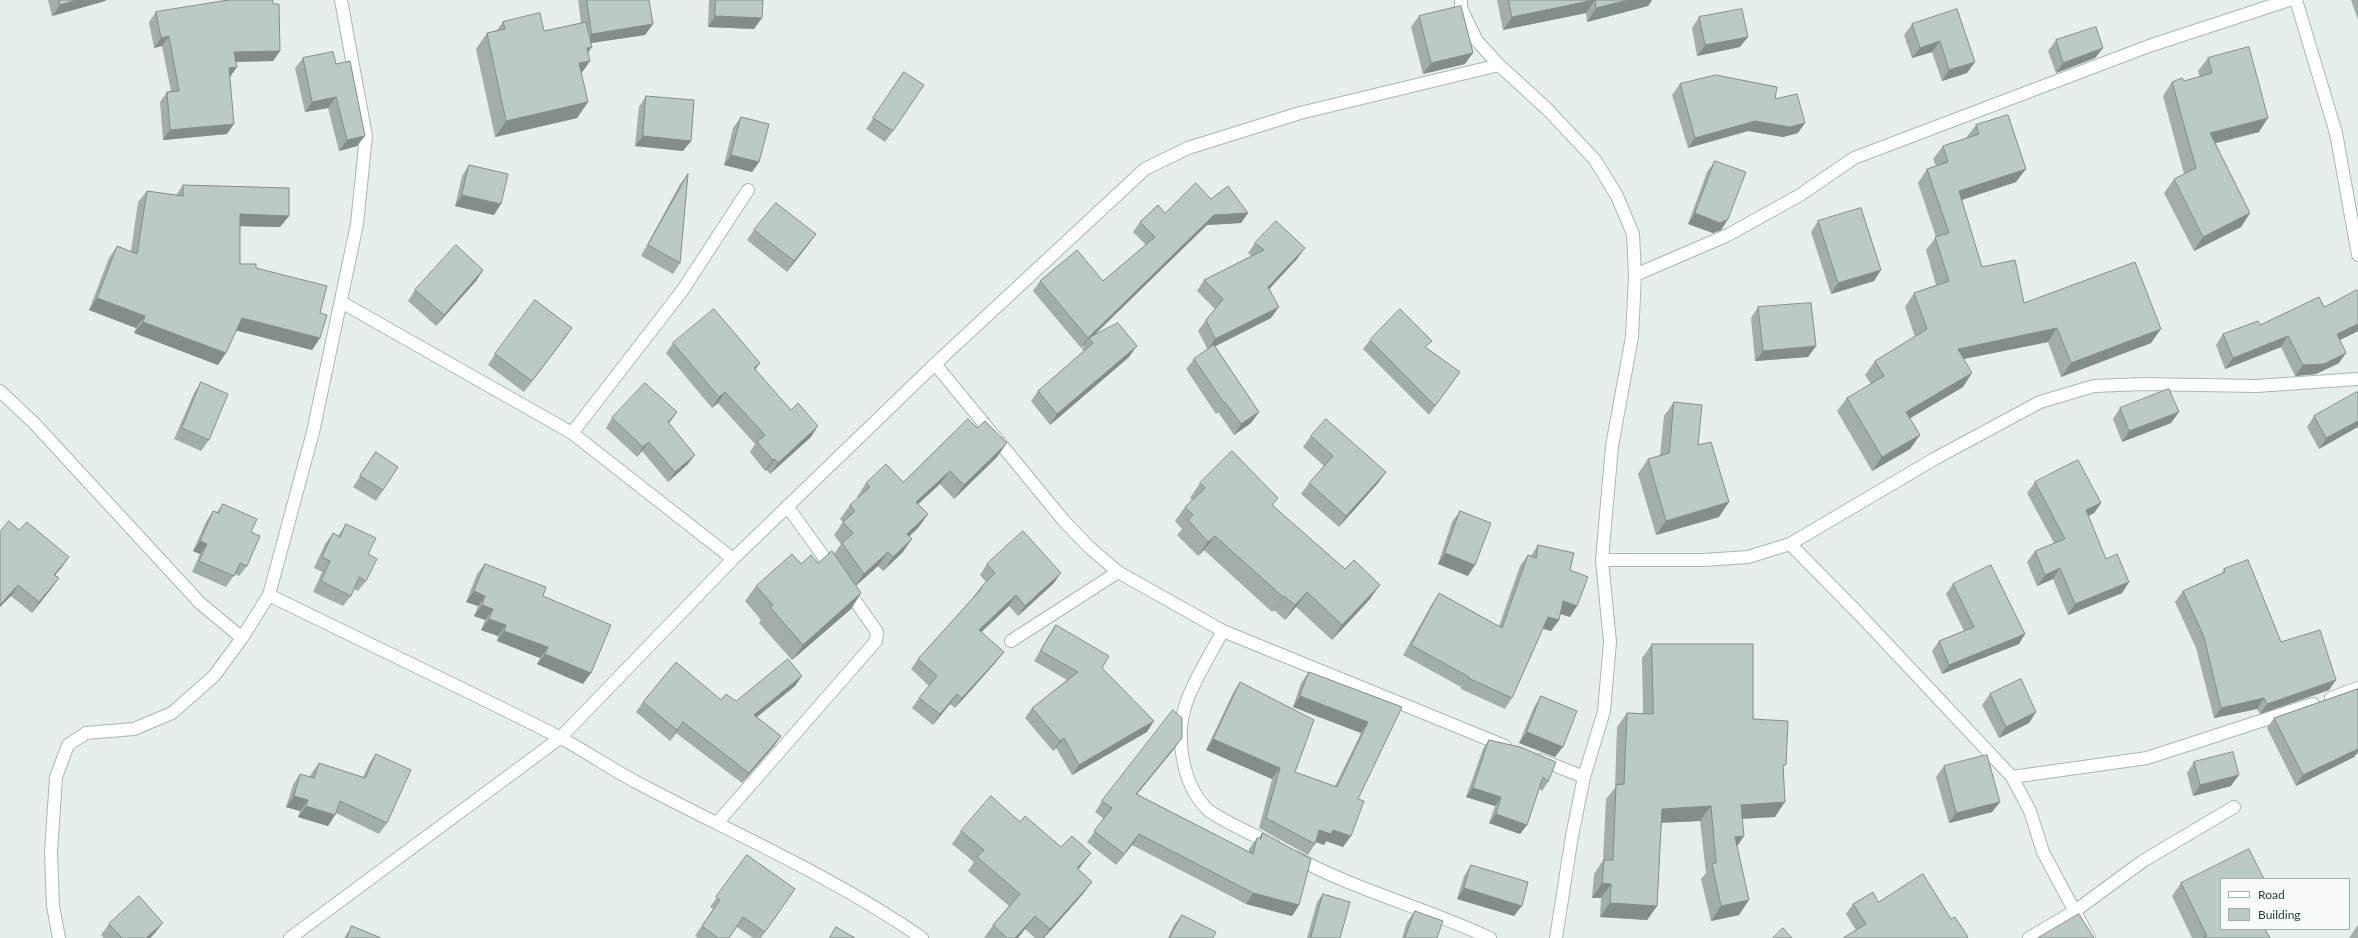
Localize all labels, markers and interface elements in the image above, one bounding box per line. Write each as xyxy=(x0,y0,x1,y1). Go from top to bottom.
legend xyxy=(2220,878,2350,930)
text: Road xyxy=(2258,887,2285,902)
text: Building xyxy=(2258,907,2301,922)

